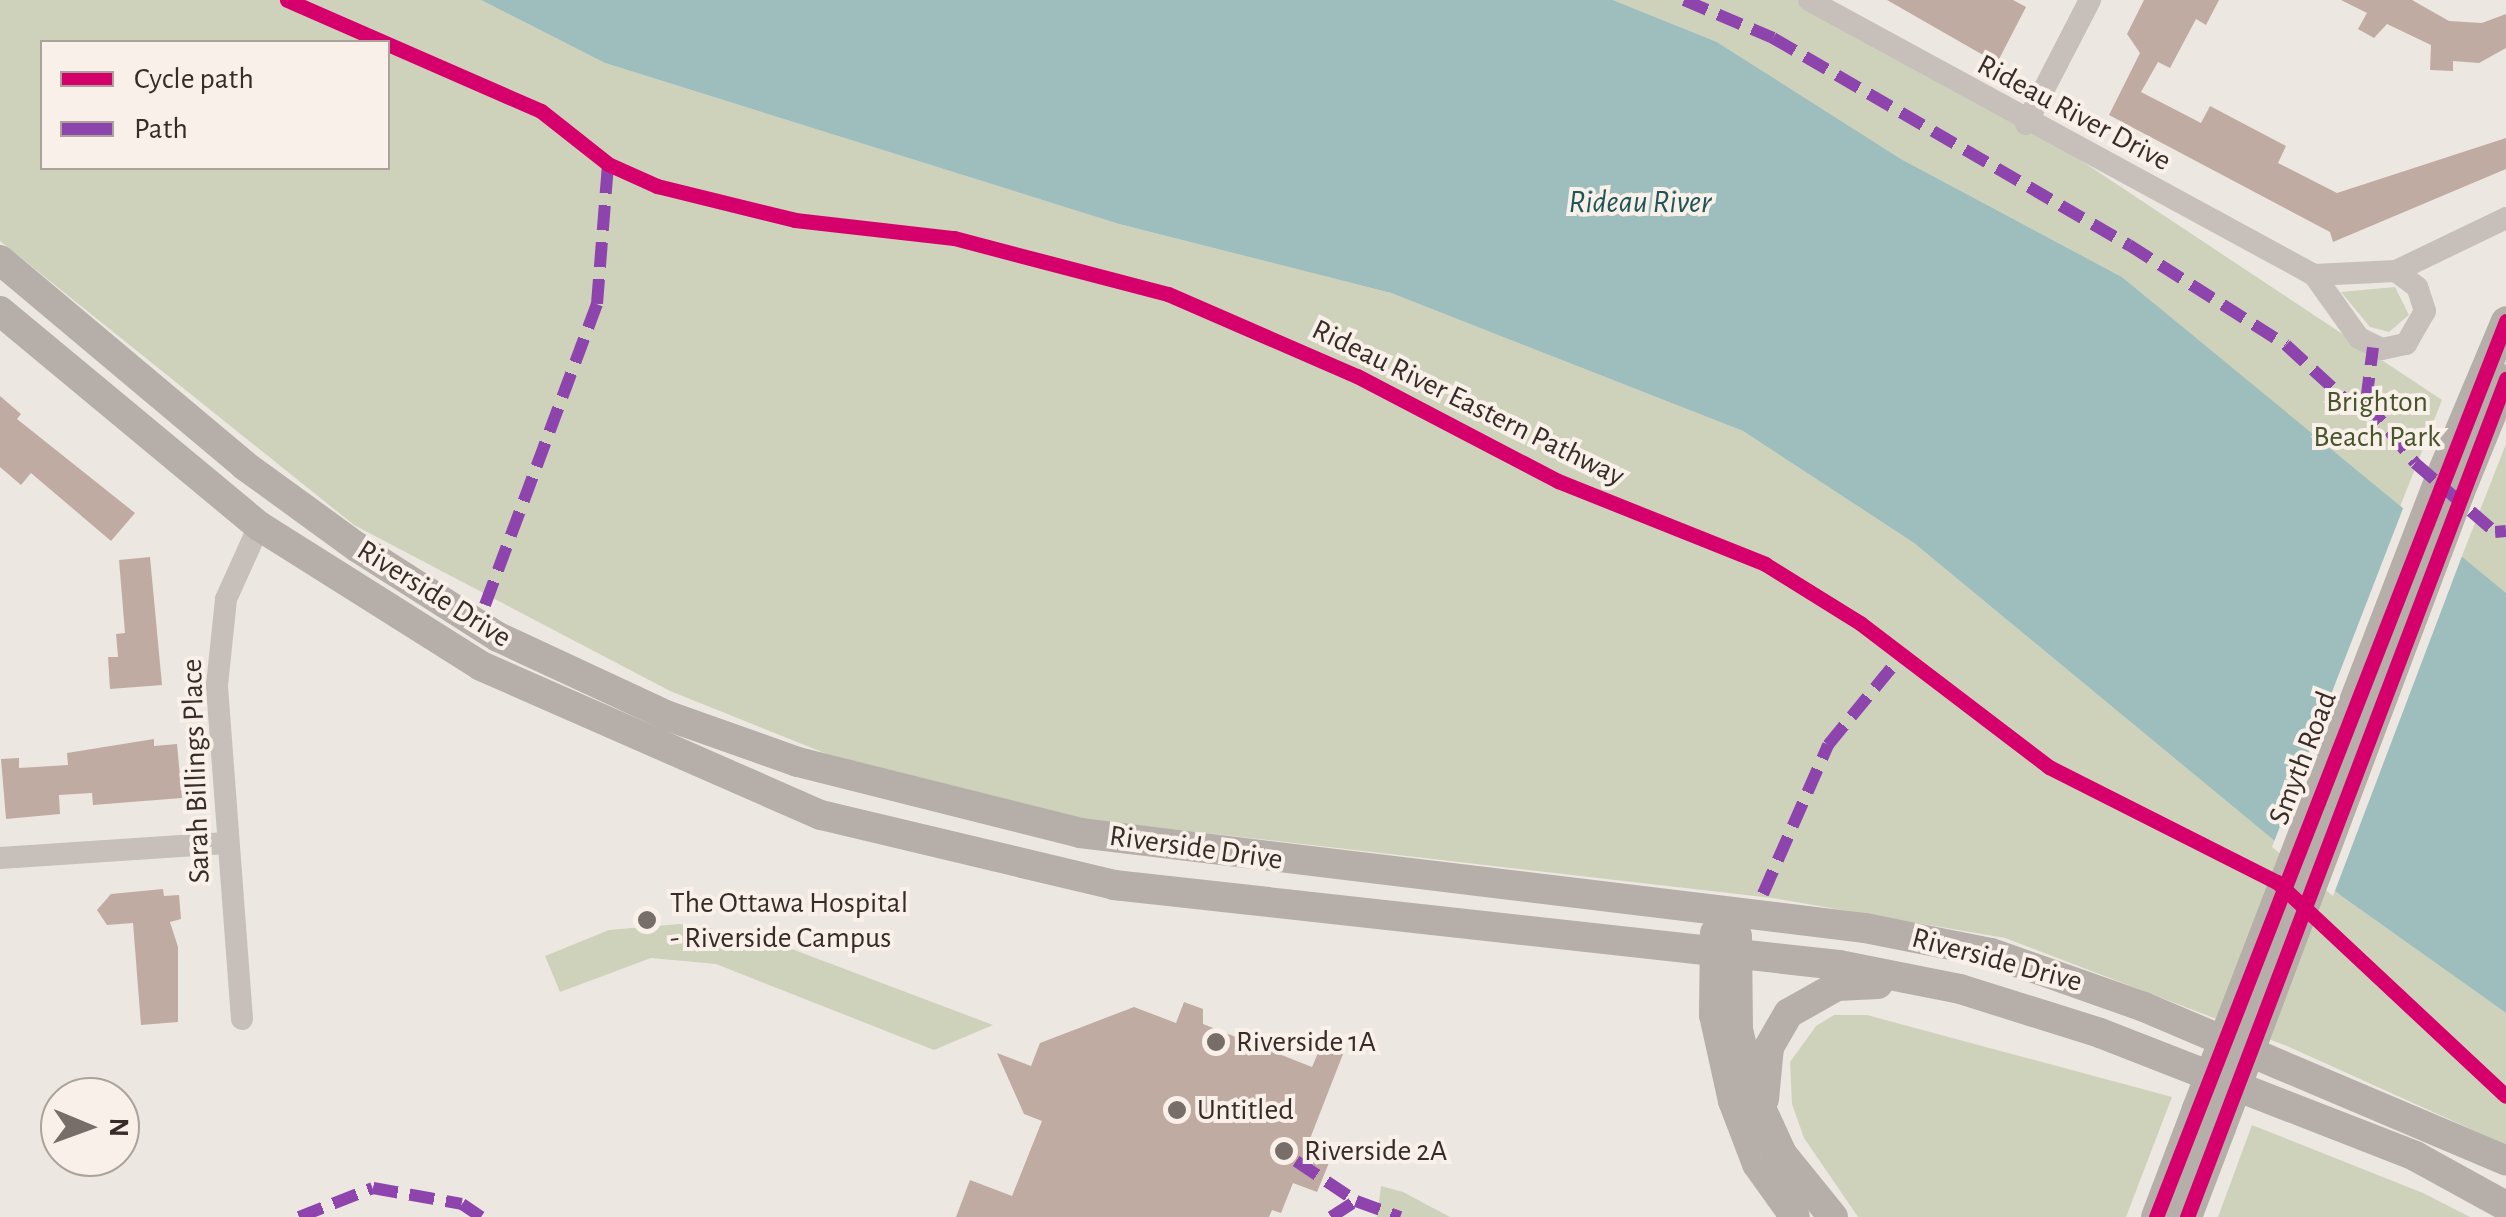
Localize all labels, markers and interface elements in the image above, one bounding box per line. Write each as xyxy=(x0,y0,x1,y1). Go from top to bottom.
legend xyxy=(40,40,390,170)
street label: Rideau River Drive xyxy=(1971,47,2177,179)
text: Cycle path xyxy=(134,64,254,94)
text: Path xyxy=(134,114,188,144)
water label: Rideau River xyxy=(1569,183,1711,221)
street label: Rideau River Eastern Pathway xyxy=(1306,312,1630,494)
park label: Brighton Beach Park xyxy=(2313,384,2441,454)
street label: Riverside Drive xyxy=(350,532,518,656)
street label: Sarah Billings Place xyxy=(174,658,218,884)
street label: Smyth Road xyxy=(2261,686,2345,830)
street label: Riverside Drive xyxy=(1107,818,1285,878)
place label: The Ottawa Hospital - Riverside Campus xyxy=(670,885,908,956)
marker: The Ottawa Hospital - Riverside Campus xyxy=(634,907,660,933)
street label: Riverside Drive xyxy=(1908,920,2086,1000)
place label: Riverside 1A xyxy=(1236,1024,1376,1060)
marker: Riverside 1A xyxy=(1205,1031,1227,1053)
north arrow xyxy=(40,1077,140,1177)
place label: Untitled xyxy=(1197,1092,1294,1128)
marker: Untitled xyxy=(1166,1099,1188,1121)
text: N xyxy=(104,1118,132,1137)
place label: Riverside 2A xyxy=(1304,1133,1447,1169)
marker: Riverside 2A xyxy=(1273,1140,1295,1162)

